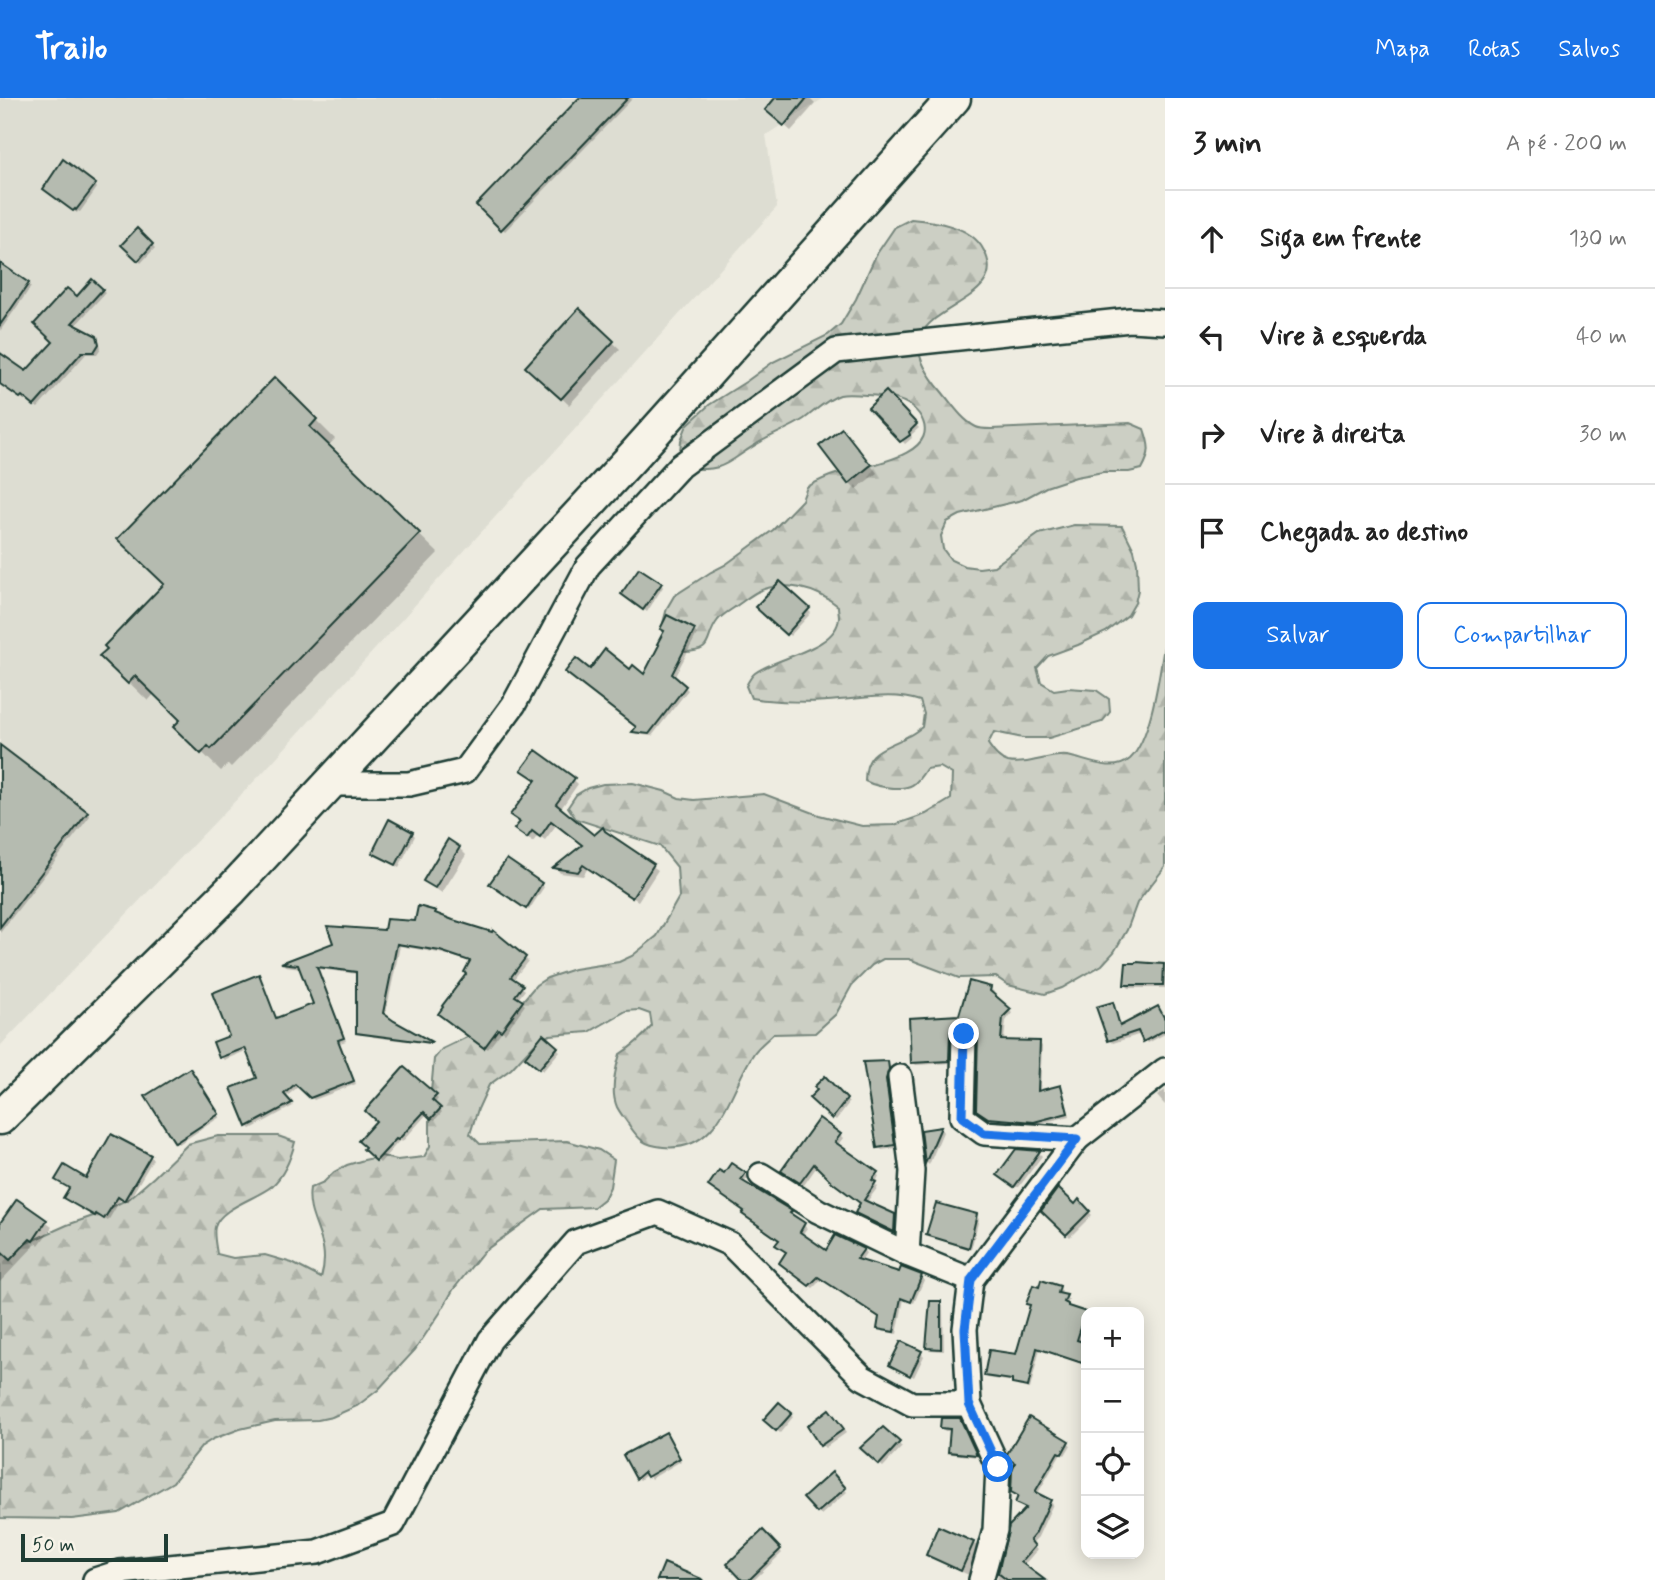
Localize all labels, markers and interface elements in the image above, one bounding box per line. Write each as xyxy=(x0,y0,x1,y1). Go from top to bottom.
text: Trailo xyxy=(35,27,107,71)
text: Mapa xyxy=(1375,34,1430,65)
text: Rotas xyxy=(1468,34,1520,65)
text: Salvos xyxy=(1558,34,1620,65)
text: 3 min xyxy=(1193,124,1262,163)
text: A pé · 200 m xyxy=(1506,129,1627,159)
icon: ahead xyxy=(1193,220,1231,258)
text: Siga em frente xyxy=(1260,222,1421,256)
text: 130 m xyxy=(1569,224,1627,254)
icon: left xyxy=(1193,318,1231,356)
text: Vire à esquerda xyxy=(1260,320,1427,354)
text: 40 m xyxy=(1576,322,1627,352)
icon: right xyxy=(1193,416,1231,454)
text: Vire à direita xyxy=(1260,418,1406,452)
text: 30 m xyxy=(1579,420,1627,450)
icon: arrive xyxy=(1193,514,1231,552)
text: Chegada ao destino xyxy=(1260,516,1468,550)
button: Salvar xyxy=(1193,602,1403,669)
button: Compartilhar xyxy=(1417,602,1627,669)
route end xyxy=(948,1018,979,1049)
map controls xyxy=(1081,1307,1144,1559)
button: + xyxy=(1081,1307,1144,1370)
button: − xyxy=(1081,1370,1144,1433)
button: locate xyxy=(1081,1433,1144,1496)
route start xyxy=(982,1451,1013,1482)
button: layers xyxy=(1081,1496,1144,1559)
scale bar xyxy=(21,1531,168,1563)
text: 50 m xyxy=(32,1533,75,1558)

